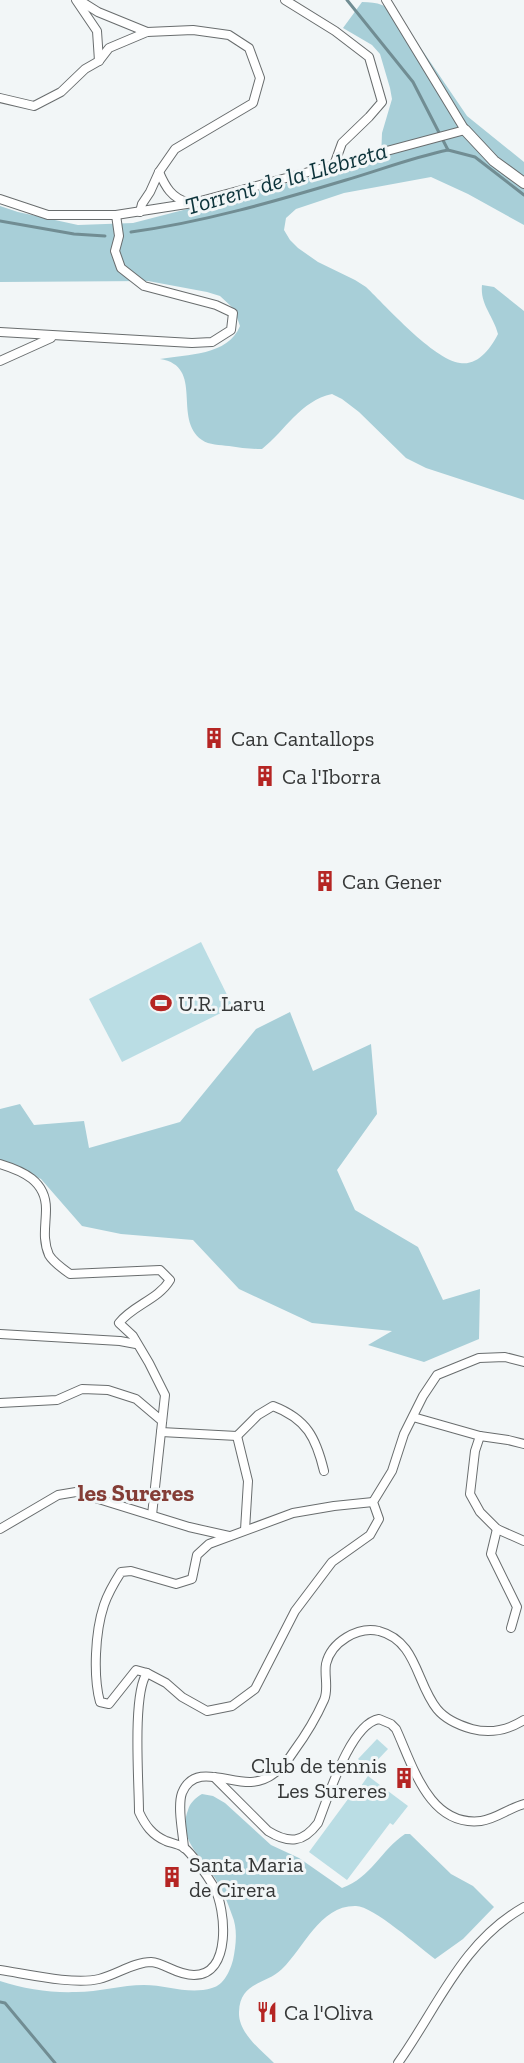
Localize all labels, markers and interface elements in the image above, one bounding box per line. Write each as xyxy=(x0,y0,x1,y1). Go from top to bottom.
water label: Torrent de la Llebreta xyxy=(182,135,390,221)
place label: Can Cantallops xyxy=(231,725,374,752)
building icon: Can Cantallops xyxy=(202,726,226,750)
place label: Ca l'Iborra xyxy=(282,763,381,790)
building icon: Ca l'Iborra xyxy=(253,764,277,788)
place label: Can Gener xyxy=(342,868,442,895)
building icon: Can Gener xyxy=(313,869,337,893)
place label: U.R. Laru xyxy=(178,990,266,1017)
sports icon: U.R. Laru xyxy=(149,991,173,1015)
district label: les Sureres xyxy=(78,1478,194,1507)
place label: Club de tennis Les Sureres xyxy=(251,1752,387,1804)
building icon: Club de tennis Les Sureres xyxy=(392,1766,416,1790)
place label: Santa Maria de Cirera xyxy=(189,1851,304,1903)
building icon: Santa Maria de Cirera xyxy=(160,1865,184,1889)
place label: Ca l'Oliva xyxy=(284,1999,373,2026)
restaurant icon: Ca l'Oliva xyxy=(255,2000,279,2024)

